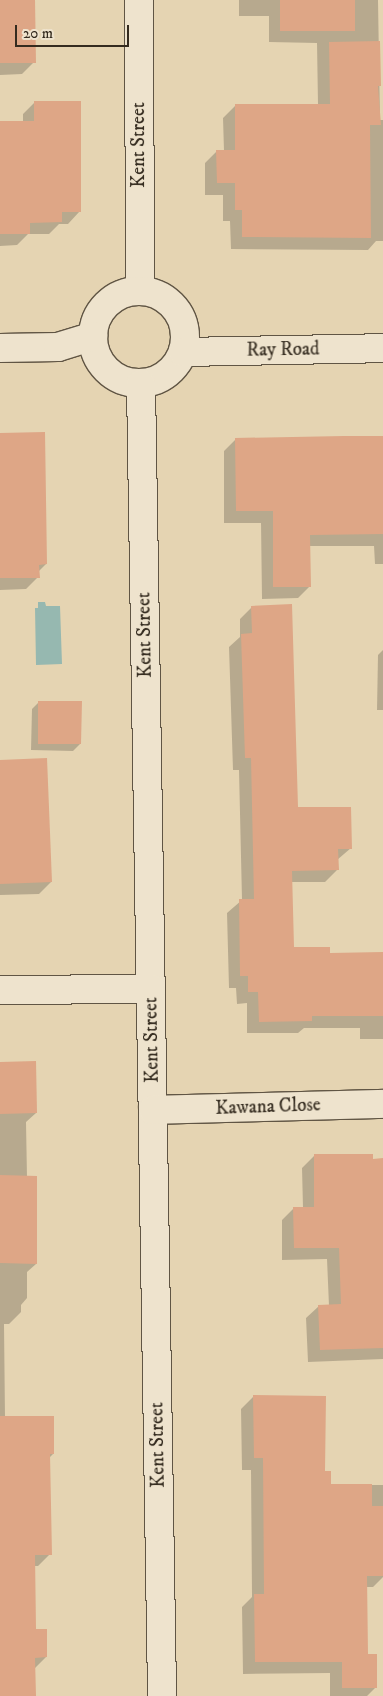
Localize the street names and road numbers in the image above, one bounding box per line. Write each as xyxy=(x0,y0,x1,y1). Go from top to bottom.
street label: Kent Street xyxy=(128,102,150,188)
street label: Ray Road xyxy=(246,338,320,362)
street label: Kent Street xyxy=(133,592,157,678)
street label: Kent Street xyxy=(140,997,164,1083)
street label: Kawana Close xyxy=(215,1094,321,1120)
street label: Kent Street xyxy=(146,1402,170,1488)

